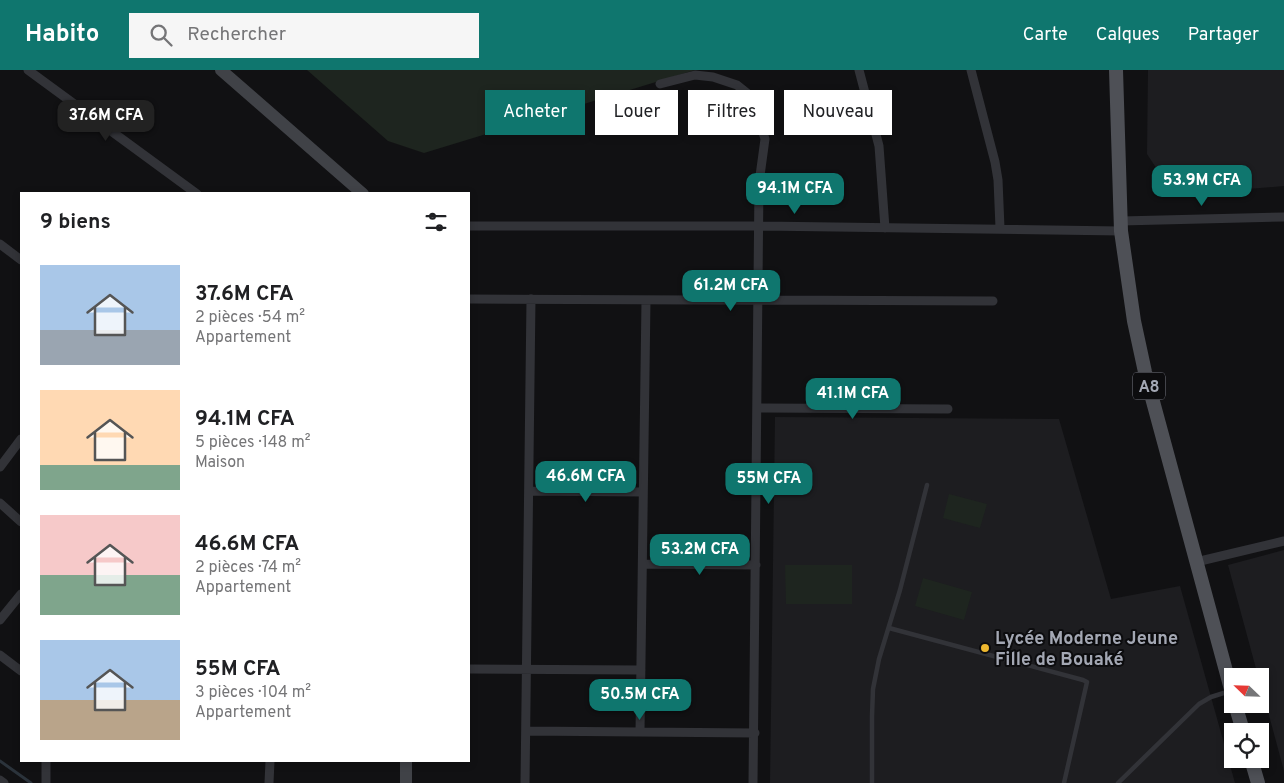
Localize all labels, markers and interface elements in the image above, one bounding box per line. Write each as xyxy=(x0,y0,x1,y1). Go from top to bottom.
search box xyxy=(129,13,479,58)
text: Habito xyxy=(25,20,99,50)
icon: search xyxy=(147,21,175,49)
text: Rechercher xyxy=(187,23,286,47)
text: Carte xyxy=(1023,24,1068,47)
text: Calques xyxy=(1096,24,1160,47)
text: Partager xyxy=(1188,24,1259,47)
chip: Acheter xyxy=(485,90,585,135)
chip: Louer xyxy=(595,90,678,135)
chip: Filtres xyxy=(688,90,774,135)
chip: Nouveau xyxy=(784,90,892,135)
pin: 37.6M CFA xyxy=(49,100,163,142)
text: 37.6M CFA xyxy=(68,106,144,126)
pin: 53.9M CFA xyxy=(1145,164,1259,207)
text: 53.9M CFA xyxy=(1163,171,1241,191)
pin: 94.1M CFA xyxy=(738,172,852,215)
text: 94.1M CFA xyxy=(757,179,833,199)
icon: filters xyxy=(422,208,450,236)
text: 9 biens xyxy=(40,209,111,236)
pin: 61.2M CFA xyxy=(674,270,788,312)
text: 61.2M CFA xyxy=(693,276,769,296)
text: 37.6M CFA xyxy=(195,281,294,308)
icon: home xyxy=(80,285,140,345)
text: 2 pièces · 54 m² xyxy=(195,308,305,328)
text: Appartement xyxy=(195,328,291,348)
road number: A8 xyxy=(1133,372,1165,400)
pin: 41.1M CFA xyxy=(796,378,910,420)
text: 41.1M CFA xyxy=(817,384,889,404)
text: 94.1M CFA xyxy=(195,406,295,433)
icon: home xyxy=(80,410,140,470)
text: 5 pièces · 148 m² xyxy=(195,433,310,453)
text: Maison xyxy=(195,453,245,473)
pin: 46.6M CFA xyxy=(529,460,643,503)
pin: 55M CFA xyxy=(723,462,815,505)
text: 46.6M CFA xyxy=(546,467,626,487)
text: 55M CFA xyxy=(736,469,802,489)
text: 46.6M CFA xyxy=(195,531,299,558)
pin: 53.2M CFA xyxy=(643,534,757,576)
icon: home xyxy=(80,535,140,595)
text: 53.2M CFA xyxy=(661,540,739,560)
text: 2 pièces · 74 m² xyxy=(195,558,301,578)
text: Appartement xyxy=(195,578,291,598)
place label: Lycée Moderne Jeune Fille de Bouaké xyxy=(995,628,1178,672)
marker: Lycée Moderne Jeune Fille de Bouaké xyxy=(979,642,991,654)
text: 55M CFA xyxy=(195,656,281,683)
icon: home xyxy=(80,660,140,720)
north arrow xyxy=(1224,668,1269,712)
map controls xyxy=(1224,668,1269,768)
pin: 50.5M CFA xyxy=(583,678,697,721)
text: 3 pièces · 104 m² xyxy=(195,683,311,703)
text: 50.5M CFA xyxy=(600,685,680,705)
text: Appartement xyxy=(195,703,291,723)
button: locate xyxy=(1224,723,1269,768)

